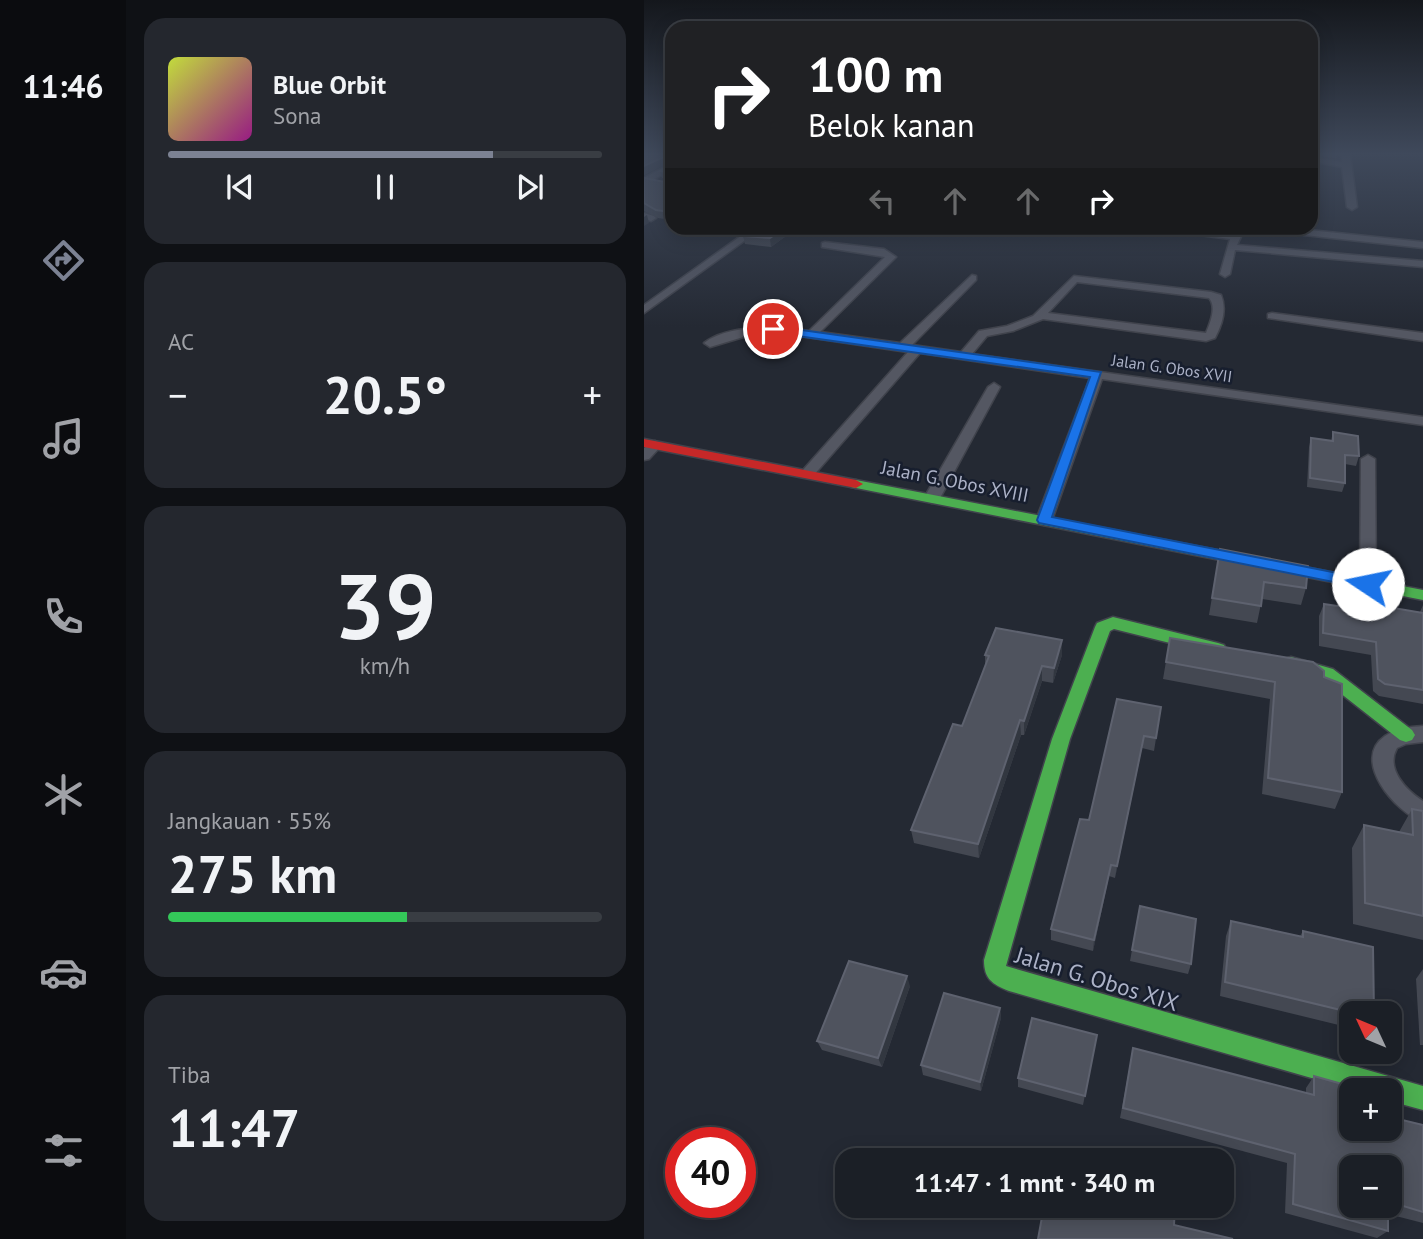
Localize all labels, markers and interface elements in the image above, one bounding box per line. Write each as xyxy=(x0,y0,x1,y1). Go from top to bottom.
text: 100 m xyxy=(808,42,943,106)
icon: right xyxy=(693,49,784,140)
text: 11:46 xyxy=(22,65,104,107)
text: Blue Orbit xyxy=(273,68,386,101)
text: Sona xyxy=(273,101,322,130)
text: Belok kanan xyxy=(808,104,974,146)
icon: previous xyxy=(221,168,259,206)
icon: pause xyxy=(366,168,404,206)
icon: next xyxy=(511,168,549,206)
icon: left xyxy=(863,182,901,220)
icon: ahead xyxy=(936,182,974,220)
icon: ahead xyxy=(1009,182,1047,220)
icon: right xyxy=(1082,182,1120,220)
icon: directions xyxy=(39,236,88,285)
pin xyxy=(743,299,803,359)
icon: arrive xyxy=(754,310,792,348)
text: AC xyxy=(168,327,194,356)
street label: Jalan G. Obos XVII xyxy=(1109,350,1234,386)
text: 20.5° xyxy=(323,361,447,428)
text: − xyxy=(168,370,187,419)
text: + xyxy=(583,370,602,419)
icon: music xyxy=(39,414,88,463)
street label: Jalan G. Obos XVIII xyxy=(878,455,1031,507)
text: 39 xyxy=(333,546,437,664)
position arrow xyxy=(1331,547,1405,621)
icon: phone xyxy=(39,592,88,641)
text: km/h xyxy=(360,651,410,680)
icon: climate xyxy=(39,770,88,819)
text: Jangkauan · 55% xyxy=(168,806,331,835)
text: 275 km xyxy=(168,840,337,907)
street label: Jalan G. Obos XIX xyxy=(1011,940,1182,1017)
icon: car xyxy=(39,948,88,997)
north arrow xyxy=(1339,1001,1402,1064)
map controls xyxy=(1339,1001,1402,1218)
text: Tiba xyxy=(168,1060,211,1089)
button: + xyxy=(1339,1078,1402,1141)
text: 11:47 xyxy=(168,1094,300,1161)
icon: filters xyxy=(39,1126,88,1175)
speed limit sign: 40 xyxy=(665,1127,756,1218)
button: − xyxy=(1339,1155,1402,1218)
text: 11:47 · 1 mnt · 340 m xyxy=(914,1166,1155,1199)

